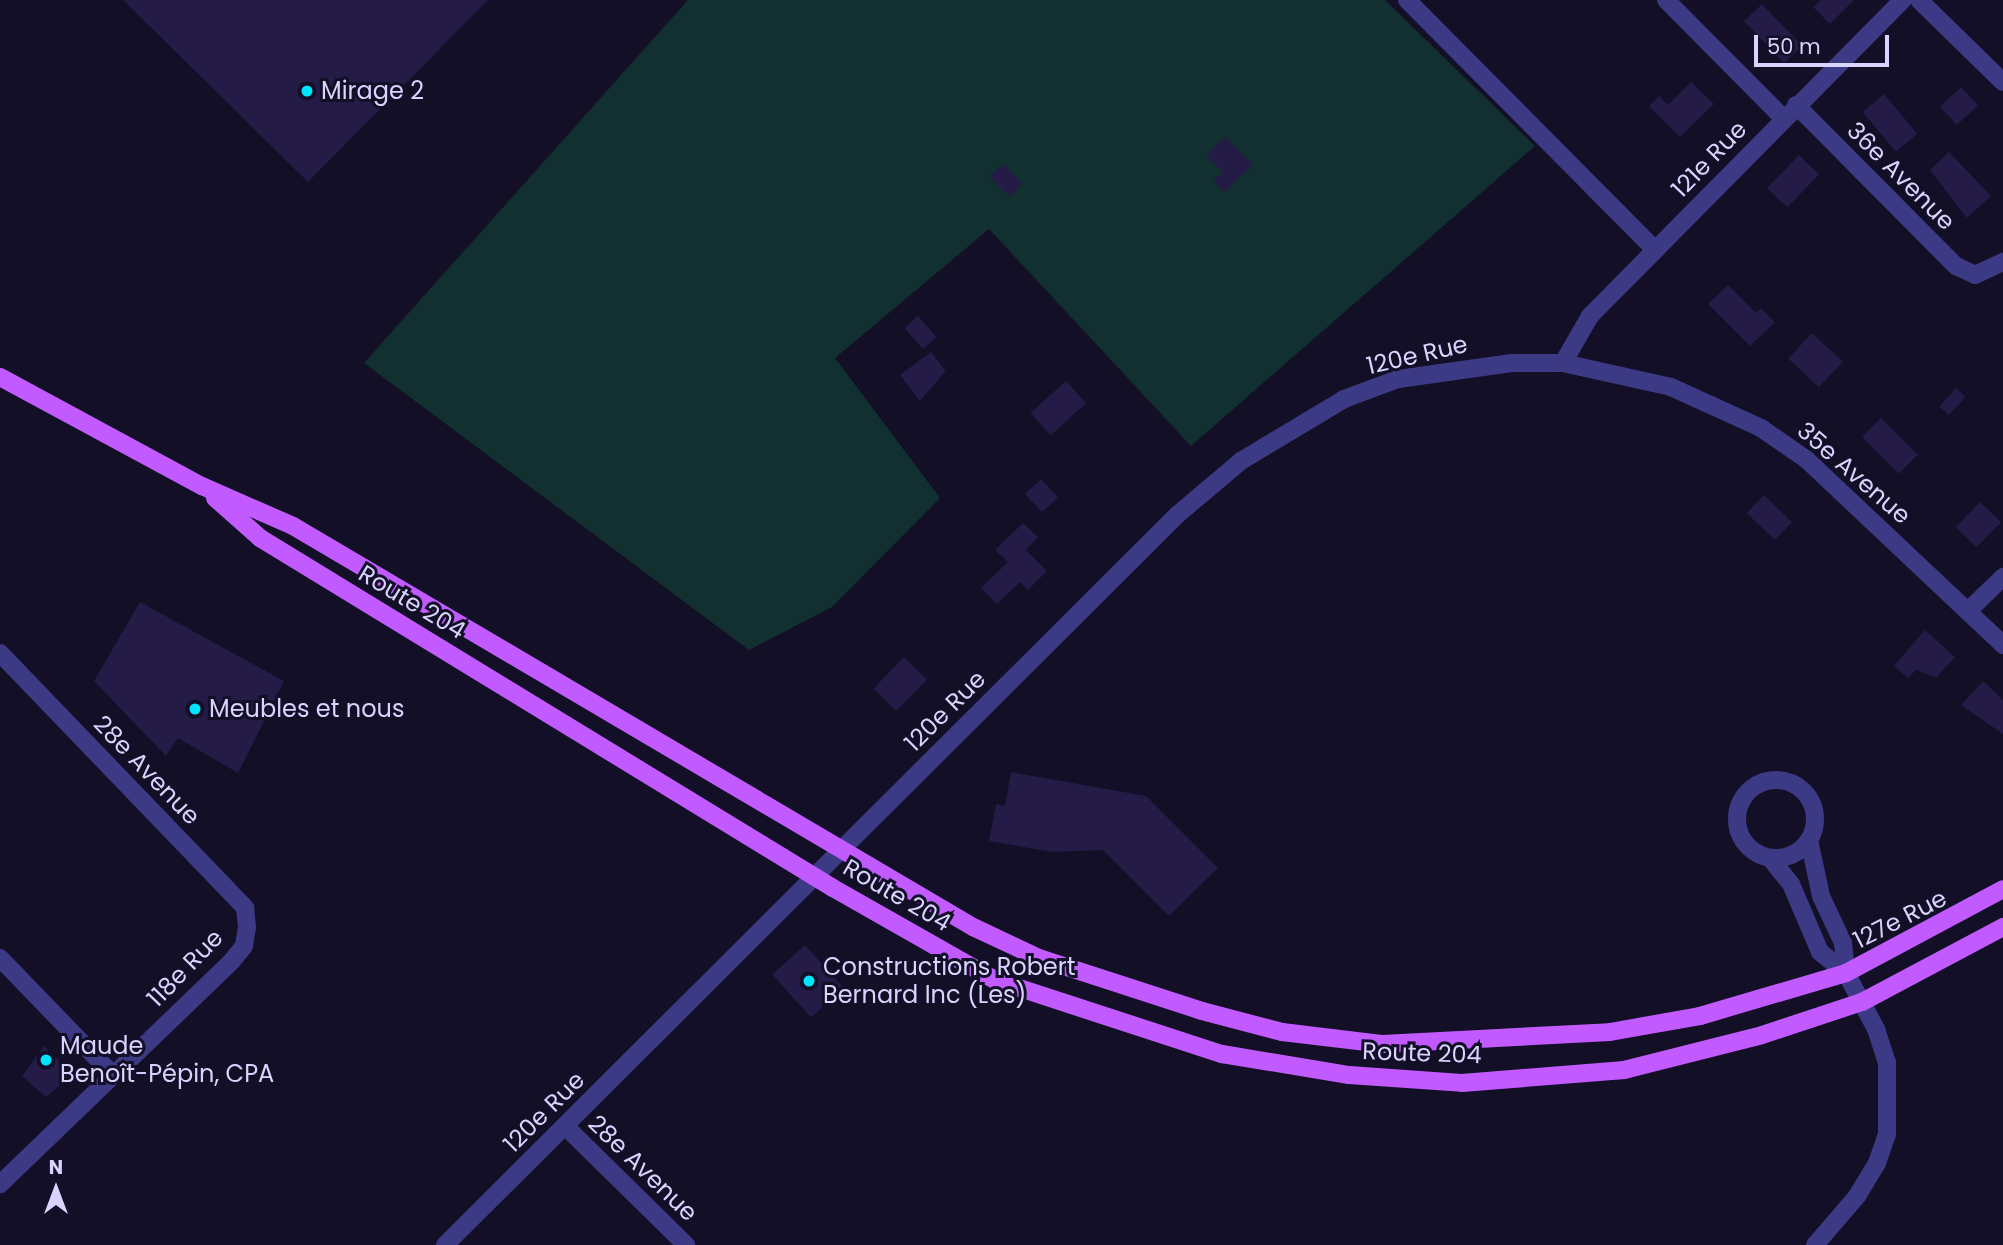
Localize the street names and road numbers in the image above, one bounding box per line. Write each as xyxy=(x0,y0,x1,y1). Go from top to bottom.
street label: 121e Rue xyxy=(1666,115,1752,203)
street label: 36e Avenue xyxy=(1841,116,1961,236)
street label: 120e Rue xyxy=(1364,329,1470,381)
street label: 35e Avenue xyxy=(1791,416,1917,530)
street label: Route 204 xyxy=(353,559,471,645)
street label: 120e Rue xyxy=(899,665,991,757)
street label: 28e Avenue xyxy=(88,710,206,830)
street label: Route 204 xyxy=(838,853,956,937)
street label: 127e Rue xyxy=(1849,883,1951,955)
street label: 118e Rue xyxy=(141,923,229,1013)
street label: Route 204 xyxy=(1362,1037,1482,1069)
street label: 120e Rue xyxy=(498,1066,590,1158)
street label: 28e Avenue xyxy=(583,1109,703,1227)

